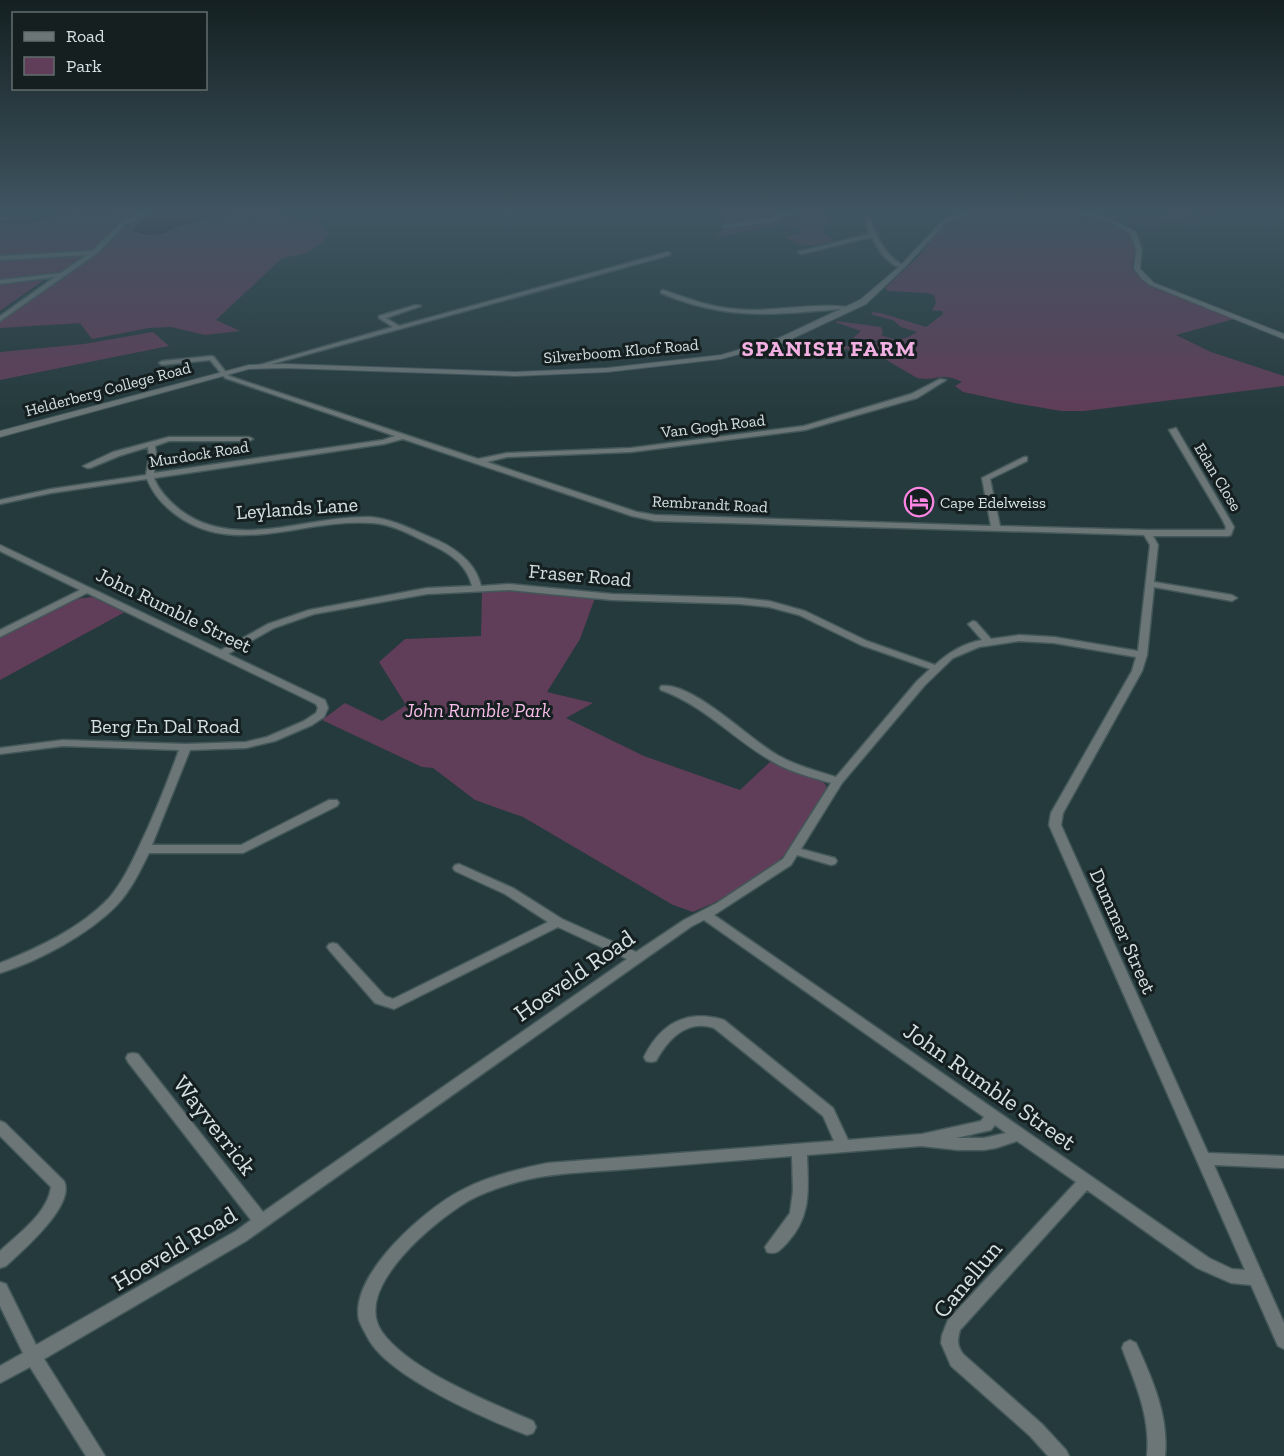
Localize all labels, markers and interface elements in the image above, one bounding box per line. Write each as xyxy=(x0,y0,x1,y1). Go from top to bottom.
legend xyxy=(12,12,207,90)
text: Road xyxy=(66,25,105,47)
text: Park xyxy=(66,55,102,77)
street label: Silverboom Kloof Road xyxy=(543,335,700,367)
district label: SPANISH FARM xyxy=(742,335,916,362)
street label: Helderberg College Road xyxy=(23,358,193,420)
street label: Van Gogh Road xyxy=(659,410,766,442)
street label: Murdock Road xyxy=(148,437,250,471)
street label: Edan Close xyxy=(1190,440,1246,514)
hotel icon: Cape Edelweiss xyxy=(903,486,935,518)
street label: Rembrandt Road xyxy=(652,491,769,517)
street label: Leylands Lane xyxy=(235,492,359,524)
place label: Cape Edelweiss xyxy=(940,493,1046,512)
street label: Fraser Road xyxy=(528,559,632,591)
street label: John Rumble Street xyxy=(93,562,256,658)
park label: John Rumble Park xyxy=(404,698,551,722)
street label: Berg En Dal Road xyxy=(90,714,240,738)
street label: Dummer Street xyxy=(1085,865,1162,998)
street label: Hoeveld Road xyxy=(508,923,640,1027)
street label: John Rumble Street xyxy=(898,1016,1082,1156)
street label: Wayverrick xyxy=(167,1069,263,1181)
street label: Hoeveld Road xyxy=(106,1199,242,1297)
street label: Canellun xyxy=(926,1234,1008,1324)

